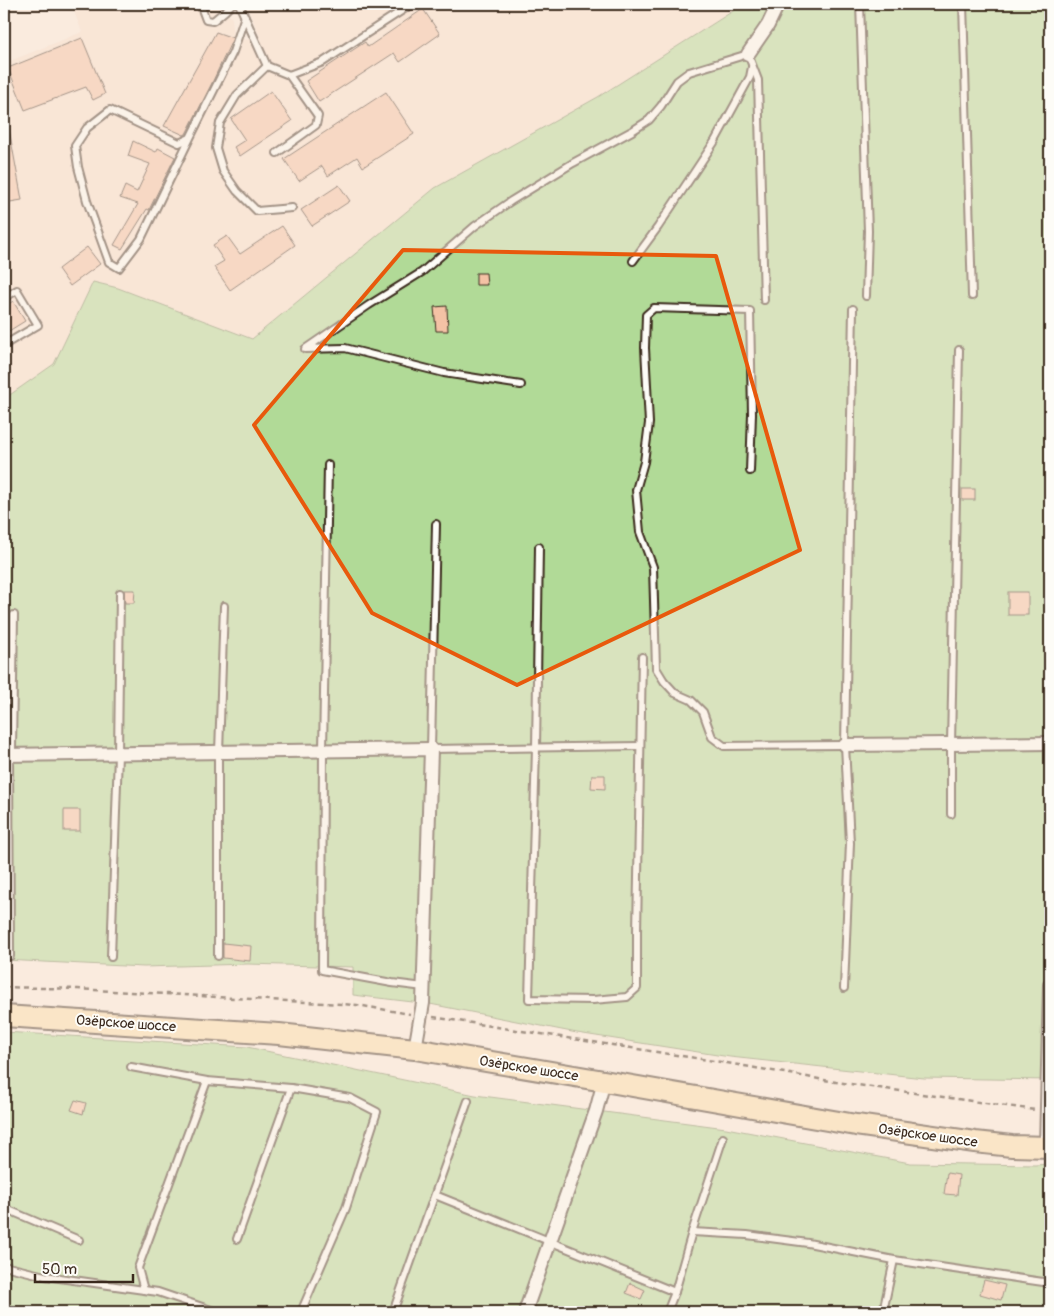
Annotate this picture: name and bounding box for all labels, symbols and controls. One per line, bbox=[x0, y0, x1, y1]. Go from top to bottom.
street label: Озёрское шоссе bbox=[75, 1012, 177, 1035]
street label: Озёрское шоссе bbox=[478, 1052, 580, 1085]
street label: Озёрское шоссе bbox=[877, 1120, 979, 1151]
scale bar bbox=[35, 1251, 132, 1283]
text: 50 m bbox=[42, 1260, 77, 1279]

